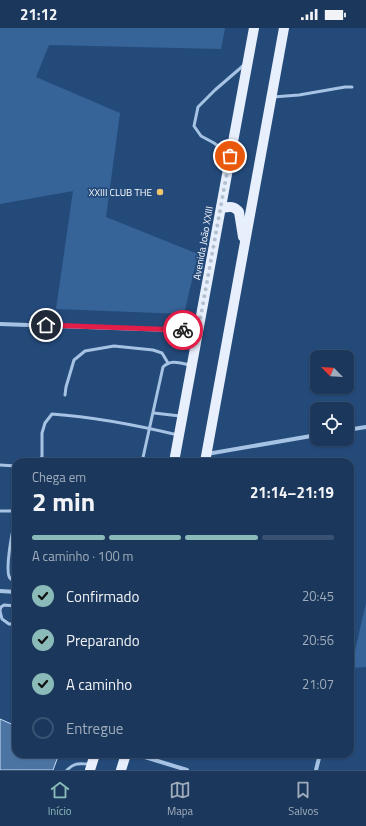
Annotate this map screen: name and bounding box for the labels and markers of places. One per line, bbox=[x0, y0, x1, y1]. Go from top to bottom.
pin bbox=[213, 139, 247, 173]
place label: XXIII CLUB THE bbox=[89, 185, 152, 200]
marker: XXIII CLUB THE bbox=[155, 187, 165, 197]
pin bbox=[29, 308, 63, 342]

